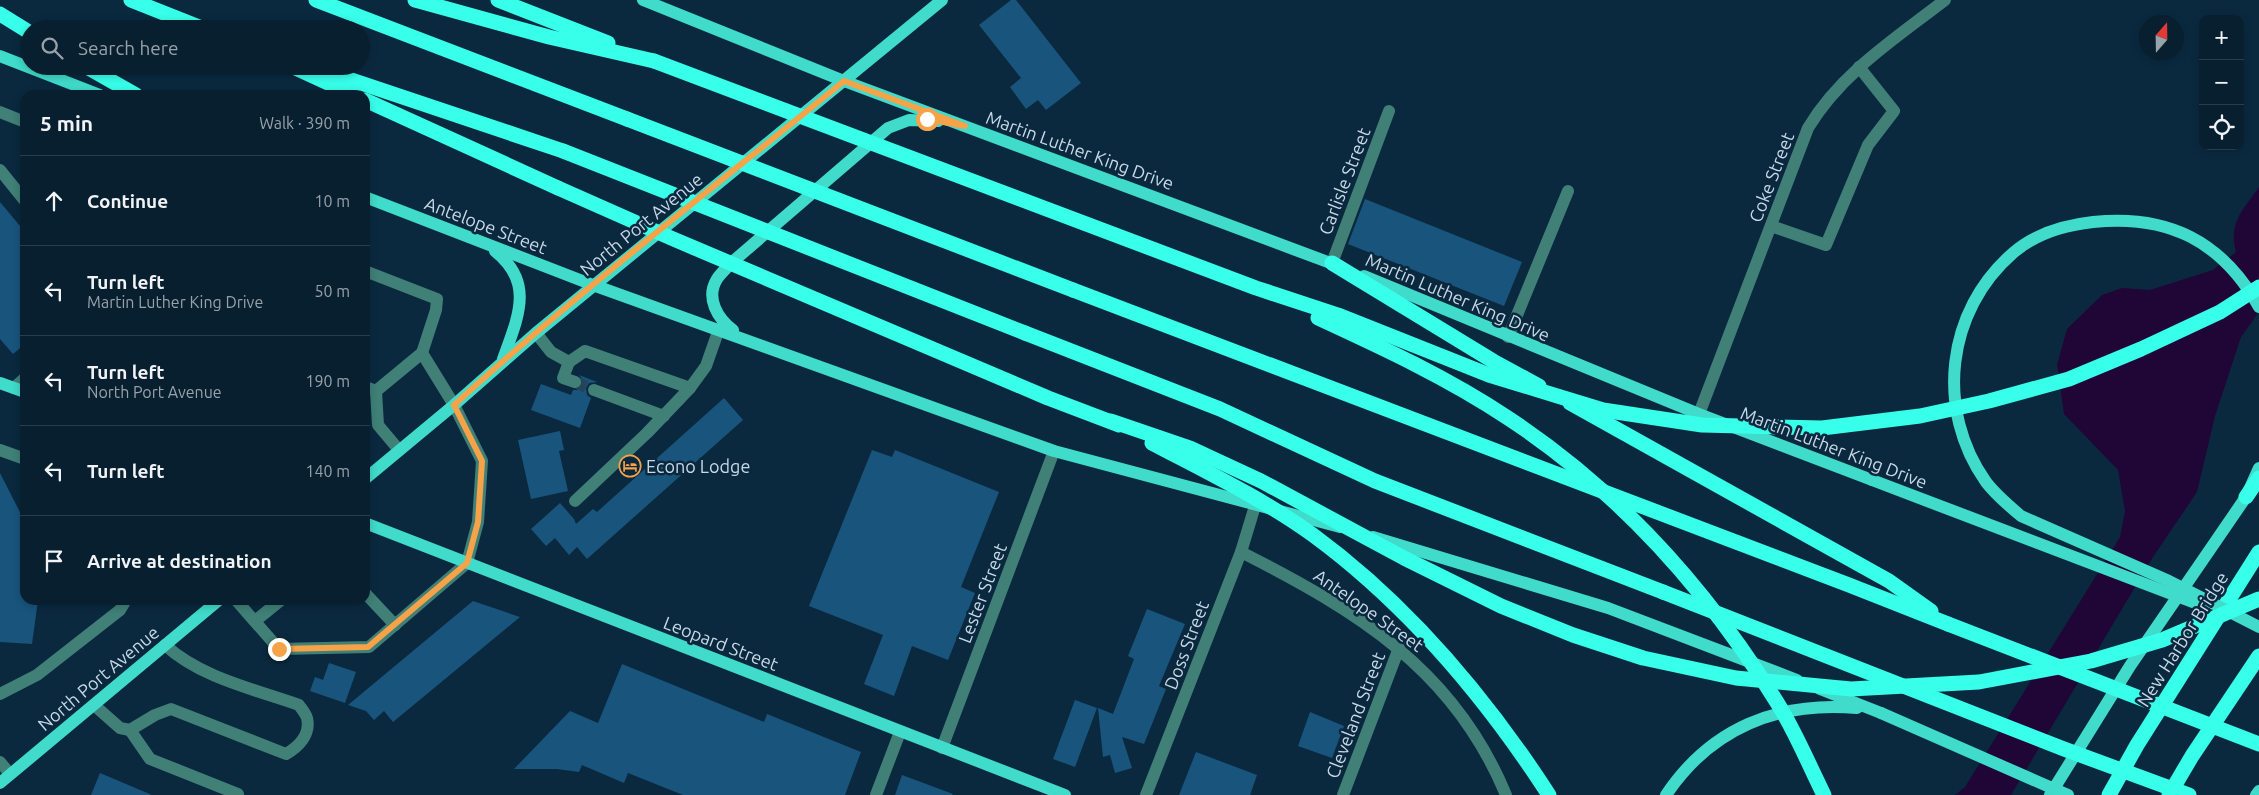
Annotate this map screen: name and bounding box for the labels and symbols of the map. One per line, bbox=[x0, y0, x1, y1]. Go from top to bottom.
north arrow bbox=[2139, 15, 2184, 60]
street label: Martin Luther King Drive bbox=[983, 107, 1177, 193]
route start bbox=[916, 108, 939, 131]
street label: Carlisle Street bbox=[1314, 125, 1374, 237]
street label: Coke Street bbox=[1745, 129, 1797, 225]
street label: North Port Avenue bbox=[576, 169, 706, 279]
street label: Antelope Street bbox=[422, 193, 550, 257]
street label: Martin Luther King Drive bbox=[1363, 249, 1553, 345]
street label: Martin Luther King Drive bbox=[1738, 402, 1930, 492]
hotel icon: Econo Lodge bbox=[618, 454, 642, 478]
place label: Econo Lodge bbox=[646, 456, 750, 476]
street label: Lester Street bbox=[954, 540, 1010, 646]
street label: Antelope Street bbox=[1310, 565, 1428, 655]
street label: New Harbor Bridge bbox=[2132, 568, 2232, 710]
street label: Doss Street bbox=[1160, 598, 1212, 692]
street label: Leopard Street bbox=[661, 612, 781, 674]
street label: North Port Avenue bbox=[34, 622, 162, 734]
route end bbox=[268, 638, 291, 661]
street label: Cleveland Street bbox=[1322, 649, 1388, 781]

